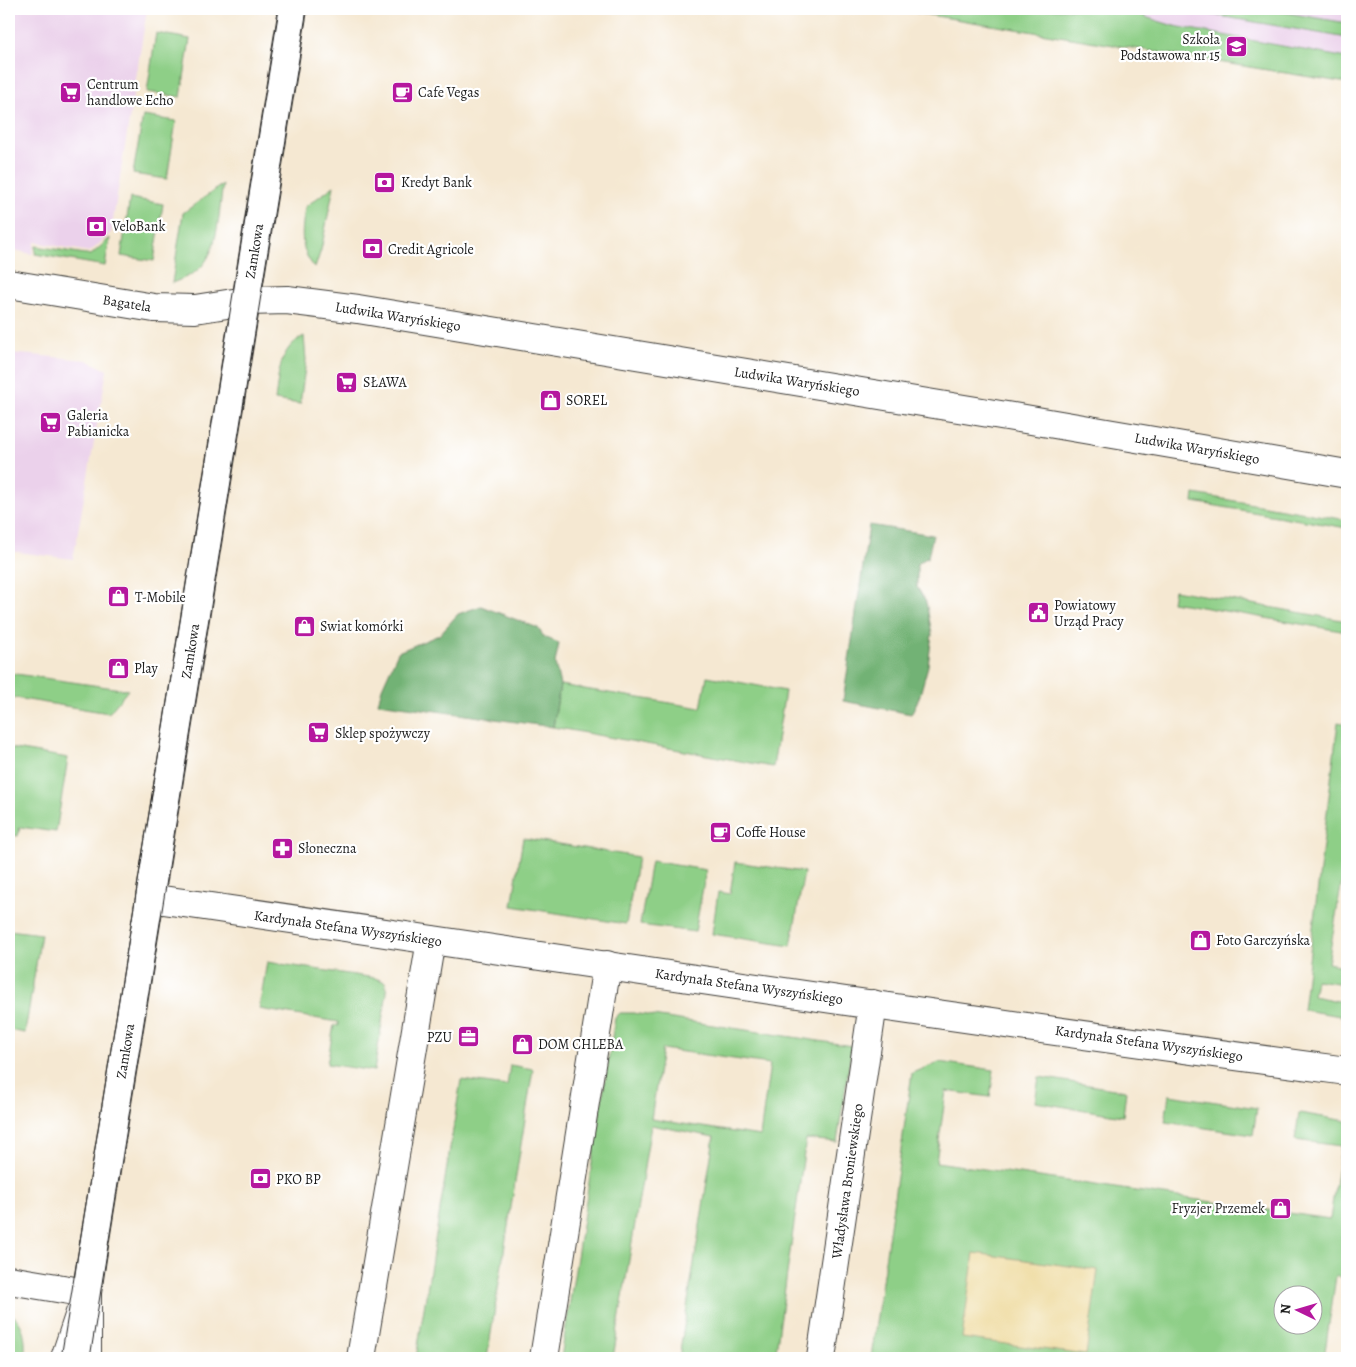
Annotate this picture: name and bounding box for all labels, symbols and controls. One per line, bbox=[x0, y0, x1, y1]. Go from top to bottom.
place label: Szkoła Podstawowa nr 15 bbox=[1120, 30, 1220, 65]
school or university icon: Szkoła Podstawowa nr 15 bbox=[1224, 35, 1248, 59]
place label: Centrum handlowe Echo bbox=[87, 75, 173, 110]
supermarket icon: Centrum handlowe Echo bbox=[59, 80, 83, 104]
cafe icon: Cafe Vegas bbox=[390, 80, 414, 104]
place label: Cafe Vegas bbox=[418, 83, 479, 102]
bank icon: Kredyt Bank bbox=[373, 170, 397, 194]
place label: Kredyt Bank bbox=[401, 173, 472, 192]
bank icon: VeloBank bbox=[84, 214, 108, 238]
place label: VeloBank bbox=[111, 217, 165, 236]
street label: Zamkowa bbox=[241, 222, 268, 280]
bank icon: Credit Agricole bbox=[360, 237, 384, 261]
place label: Credit Agricole bbox=[388, 240, 474, 259]
street label: Bagatela bbox=[101, 290, 153, 317]
street label: Ludwika Waryńskiego bbox=[334, 297, 462, 336]
street label: Ludwika Waryńskiego bbox=[733, 362, 861, 401]
supermarket icon: SŁAWA bbox=[335, 370, 359, 394]
place label: SŁAWA bbox=[363, 373, 408, 392]
shop icon: SOREL bbox=[538, 388, 562, 412]
place label: SOREL bbox=[566, 391, 608, 410]
place label: Galeria Pabianicka bbox=[67, 406, 130, 441]
supermarket icon: Galeria Pabianicka bbox=[39, 411, 63, 435]
street label: Ludwika Waryńskiego bbox=[1133, 428, 1261, 469]
shop icon: T-Mobile bbox=[107, 585, 131, 609]
place label: T-Mobile bbox=[135, 588, 186, 607]
place label: Powiatowy Urząd Pracy bbox=[1054, 596, 1124, 631]
public building icon: Powiatowy Urząd Pracy bbox=[1026, 601, 1050, 625]
shop icon: Swiat komórki bbox=[292, 614, 316, 638]
place label: Swiat komórki bbox=[320, 617, 403, 636]
street label: Zamkowa bbox=[177, 622, 204, 680]
shop icon: Play bbox=[106, 656, 130, 680]
place label: Play bbox=[134, 659, 158, 678]
supermarket icon: Sklep spożywczy bbox=[307, 721, 331, 745]
place label: Sklep spożywczy bbox=[335, 724, 431, 743]
cafe icon: Coffe House bbox=[708, 820, 732, 844]
place label: Coffe House bbox=[736, 823, 806, 842]
pharmacy icon: Słoneczna bbox=[270, 836, 294, 860]
place label: Słoneczna bbox=[298, 839, 357, 858]
street label: Kardynała Stefana Wyszyńskiego bbox=[253, 906, 443, 951]
shop icon: Foto Garczyńska bbox=[1188, 928, 1212, 952]
place label: Foto Garczyńska bbox=[1216, 931, 1311, 950]
street label: Kardynała Stefana Wyszyńskiego bbox=[654, 964, 844, 1009]
street label: Kardynała Stefana Wyszyńskiego bbox=[1054, 1021, 1244, 1066]
street label: Zamkowa bbox=[112, 1022, 139, 1080]
office icon: PZU bbox=[456, 1025, 480, 1049]
place label: PZU bbox=[427, 1028, 452, 1047]
shop icon: DOM CHLEBA bbox=[510, 1032, 534, 1056]
place label: DOM CHLEBA bbox=[538, 1035, 624, 1054]
street label: Władysława Broniewskiego bbox=[827, 1102, 868, 1261]
bank icon: PKO BP bbox=[248, 1167, 272, 1191]
place label: PKO BP bbox=[276, 1170, 321, 1189]
shop icon: Fryzjer Przemek bbox=[1269, 1196, 1293, 1220]
place label: Fryzjer Przemek bbox=[1171, 1199, 1265, 1218]
north arrow bbox=[1274, 1284, 1324, 1334]
text: N bbox=[1276, 1303, 1295, 1315]

